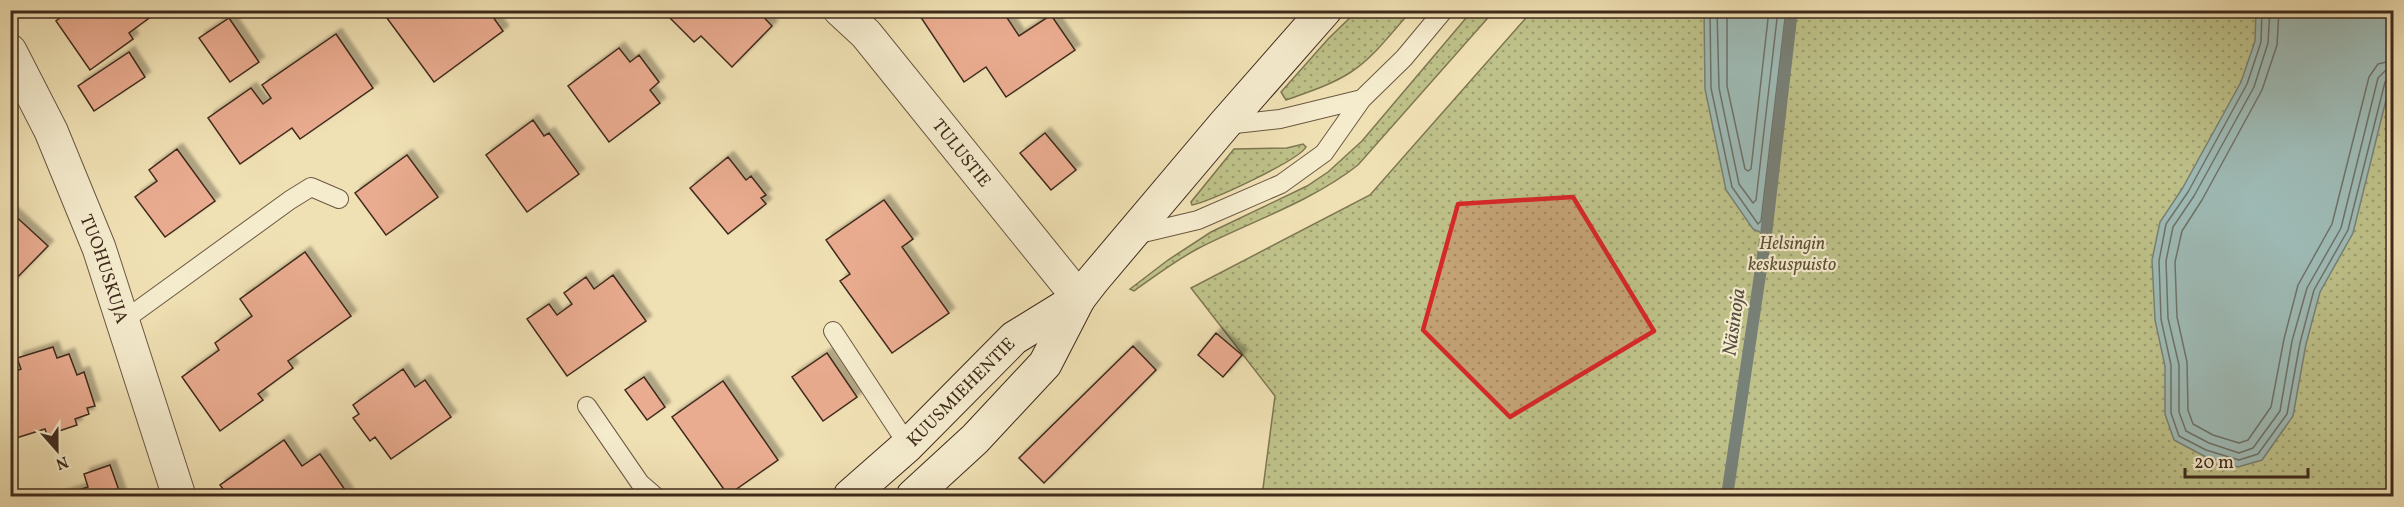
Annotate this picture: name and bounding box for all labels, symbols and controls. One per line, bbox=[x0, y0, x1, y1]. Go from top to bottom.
street label: TULUSTIE bbox=[925, 114, 996, 193]
street label: TUOHUSKUJA bbox=[73, 211, 134, 327]
park label: Helsingin keskuspuisto bbox=[1748, 232, 1836, 278]
water label: Näsinoja bbox=[1716, 287, 1754, 358]
street label: KUUSMIEHENTIE bbox=[902, 333, 1022, 453]
north arrow bbox=[27, 420, 87, 480]
scale bar bbox=[2185, 441, 2308, 479]
text: N bbox=[52, 450, 71, 475]
text: 20 m bbox=[2194, 451, 2234, 476]

